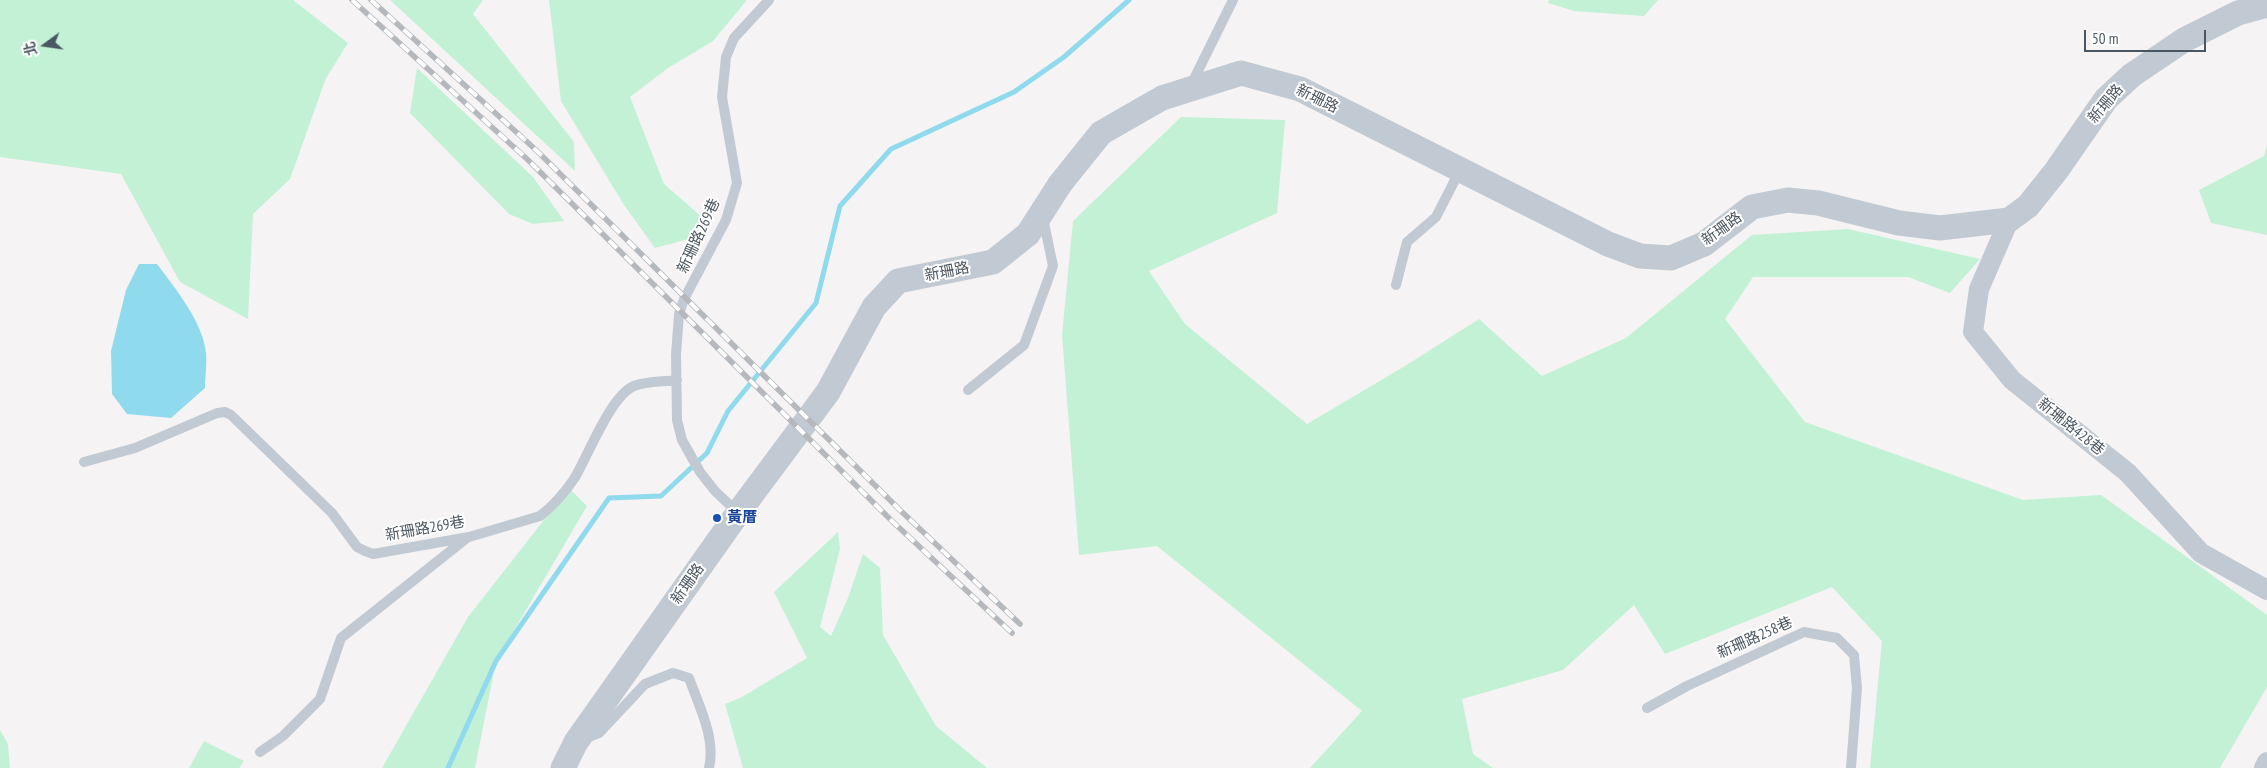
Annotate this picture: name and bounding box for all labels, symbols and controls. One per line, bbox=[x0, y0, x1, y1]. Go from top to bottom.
north arrow bbox=[20, 20, 70, 70]
scale bar bbox=[2087, 20, 2210, 52]
text: 50 m bbox=[2092, 29, 2118, 48]
text: 北 bbox=[20, 40, 41, 58]
street label: 新珊路 bbox=[1293, 81, 1341, 117]
street label: 新珊路 bbox=[2085, 81, 2127, 127]
street label: 新珊路269巷 bbox=[674, 196, 724, 276]
street label: 新珊路 bbox=[1699, 208, 1745, 250]
street label: 新珊路 bbox=[923, 259, 971, 285]
street label: 新珊路428巷 bbox=[2034, 395, 2108, 459]
place label: 黃厝 bbox=[727, 509, 757, 527]
marker: 黃厝 bbox=[711, 512, 723, 524]
street label: 新珊路269巷 bbox=[384, 513, 466, 545]
street label: 新珊路 bbox=[668, 560, 708, 608]
street label: 新珊路258巷 bbox=[1715, 613, 1795, 663]

